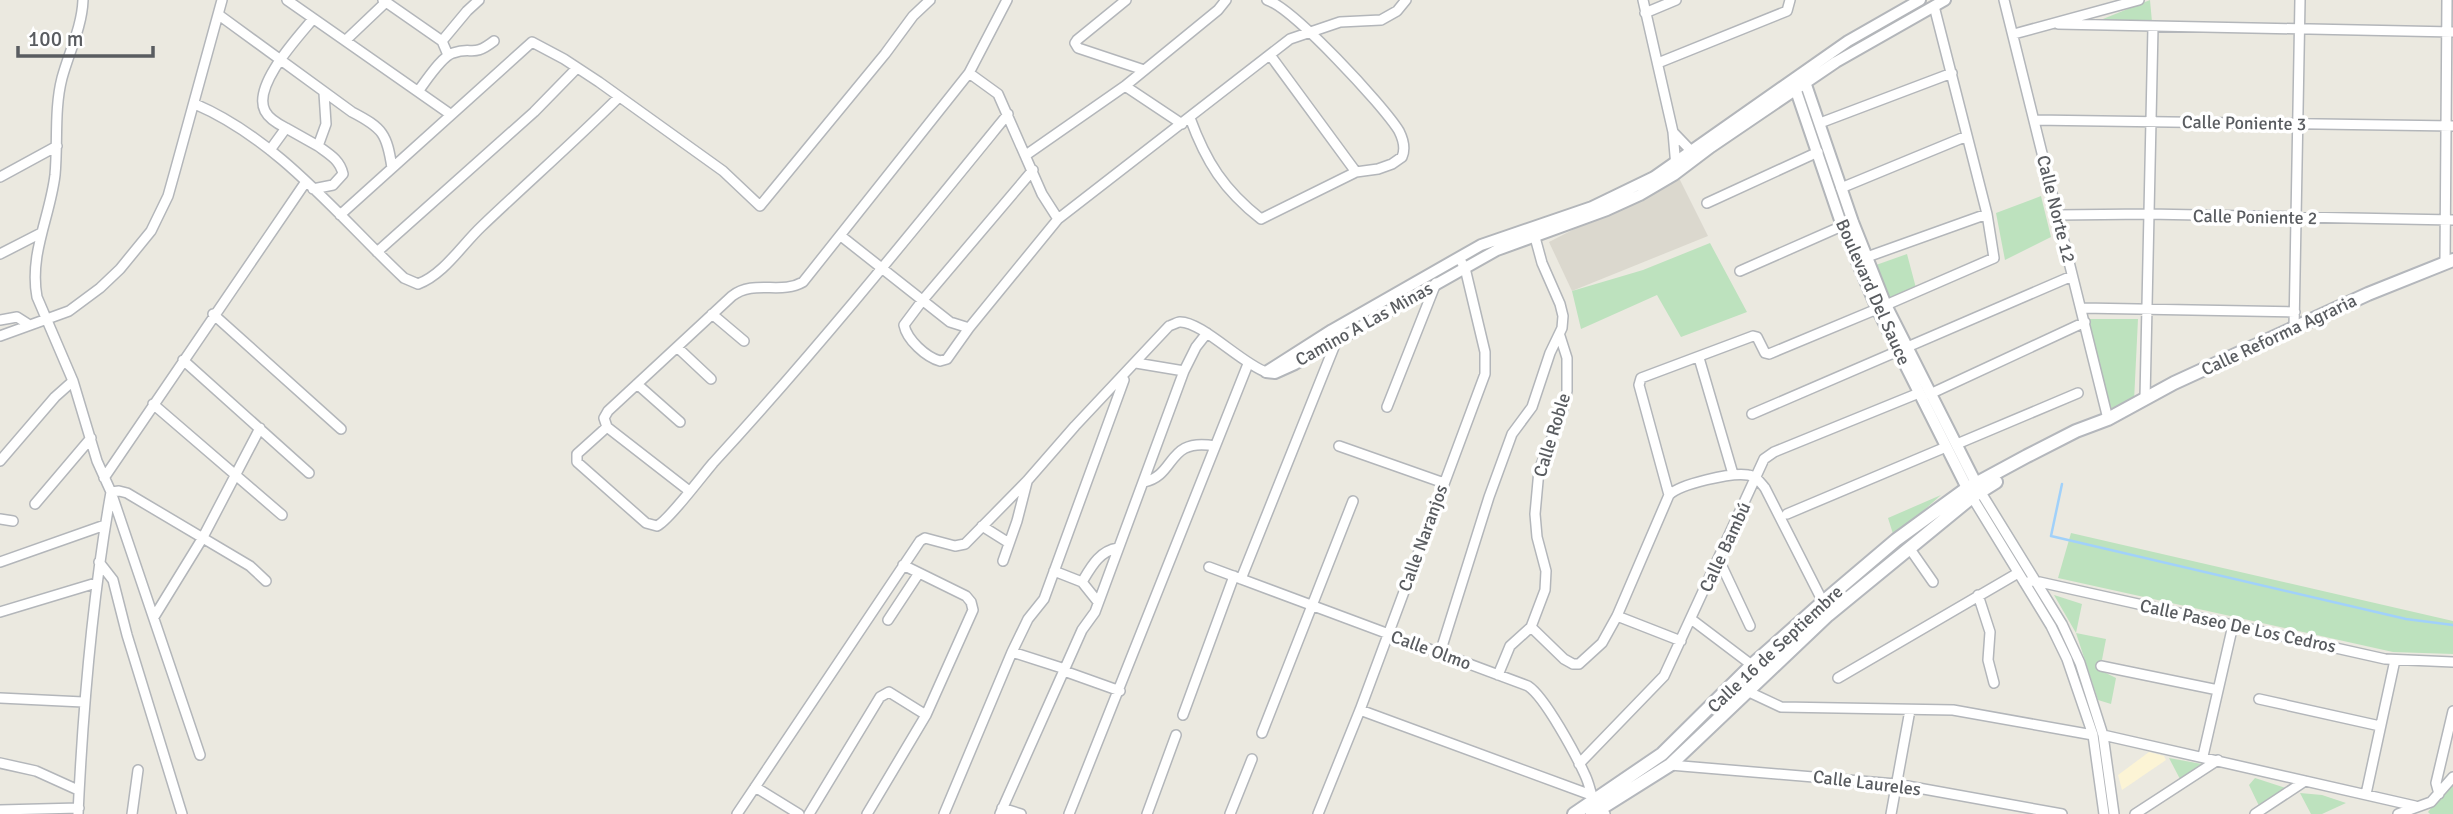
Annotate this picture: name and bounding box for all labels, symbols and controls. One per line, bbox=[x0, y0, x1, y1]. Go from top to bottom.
scale bar bbox=[18, 14, 152, 58]
text: 100 m bbox=[28, 26, 83, 52]
street label: Calle Poniente 3 bbox=[2182, 111, 2306, 135]
street label: Calle Norte 12 bbox=[2032, 153, 2080, 265]
street label: Calle Poniente 2 bbox=[2193, 205, 2317, 229]
street label: Boulevard Del Sauce bbox=[1831, 216, 1915, 368]
street label: Camino A Las Minas bbox=[1291, 277, 1437, 371]
street label: Calle Reforma Agraria bbox=[2198, 289, 2360, 381]
street label: Calle Roble bbox=[1529, 390, 1575, 480]
street label: Calle Naranjos bbox=[1393, 481, 1453, 594]
street label: Calle Bambú bbox=[1695, 499, 1755, 595]
street label: Calle 16 de Septiembre bbox=[1703, 581, 1847, 717]
street label: Calle Paseo De Los Cedros bbox=[2138, 594, 2338, 658]
street label: Calle Olmo bbox=[1388, 625, 1474, 675]
street label: Calle Laureles bbox=[1812, 765, 1922, 801]

